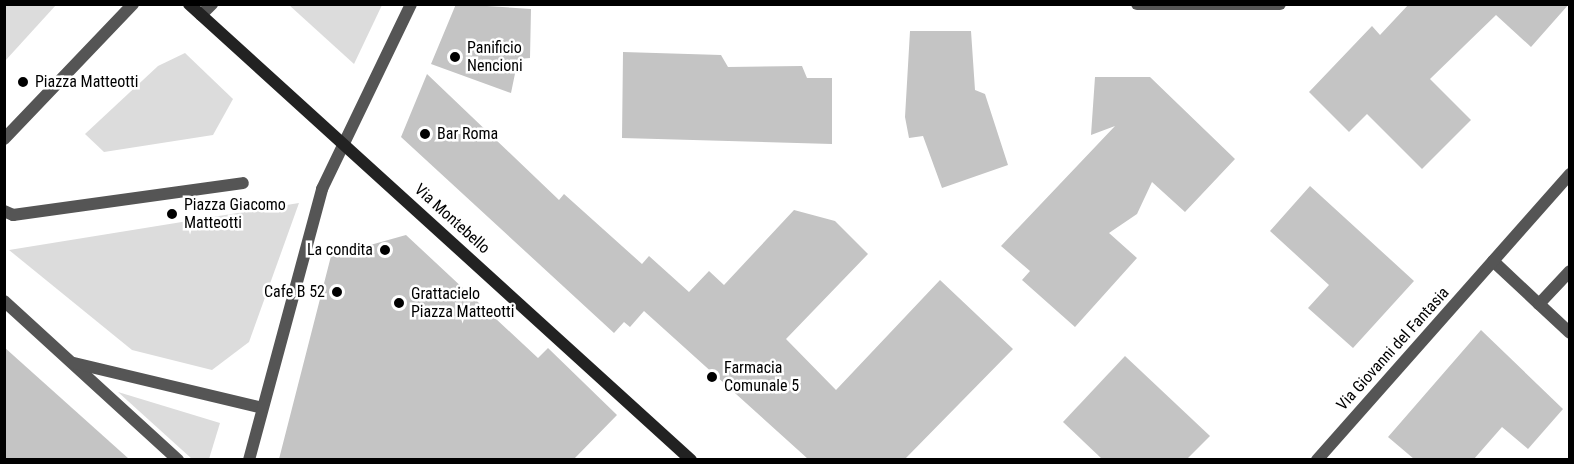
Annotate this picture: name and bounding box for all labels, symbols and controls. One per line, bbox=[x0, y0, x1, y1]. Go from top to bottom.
place label: Panificio Nencioni bbox=[467, 38, 523, 76]
marker: Panificio Nencioni bbox=[448, 50, 462, 64]
place label: Piazza Matteotti bbox=[35, 72, 138, 92]
marker: Piazza Matteotti bbox=[16, 75, 30, 89]
place label: Bar Roma bbox=[437, 124, 498, 144]
marker: Bar Roma bbox=[418, 127, 432, 141]
street label: Via Montebello bbox=[410, 180, 494, 258]
place label: Piazza Giacomo Matteotti bbox=[184, 195, 286, 233]
marker: Piazza Giacomo Matteotti bbox=[165, 207, 179, 221]
place label: La condita bbox=[307, 240, 373, 260]
marker: La condita bbox=[378, 243, 392, 257]
place label: Cafe B 52 bbox=[264, 282, 325, 302]
place label: Grattacielo Piazza Matteotti bbox=[411, 284, 514, 322]
street label: Via Giovanni del Fantasia bbox=[1333, 284, 1453, 414]
marker: Cafe B 52 bbox=[330, 285, 344, 299]
marker: Grattacielo Piazza Matteotti bbox=[392, 296, 406, 310]
place label: Farmacia Comunale 5 bbox=[724, 358, 799, 396]
marker: Farmacia Comunale 5 bbox=[705, 370, 719, 384]

